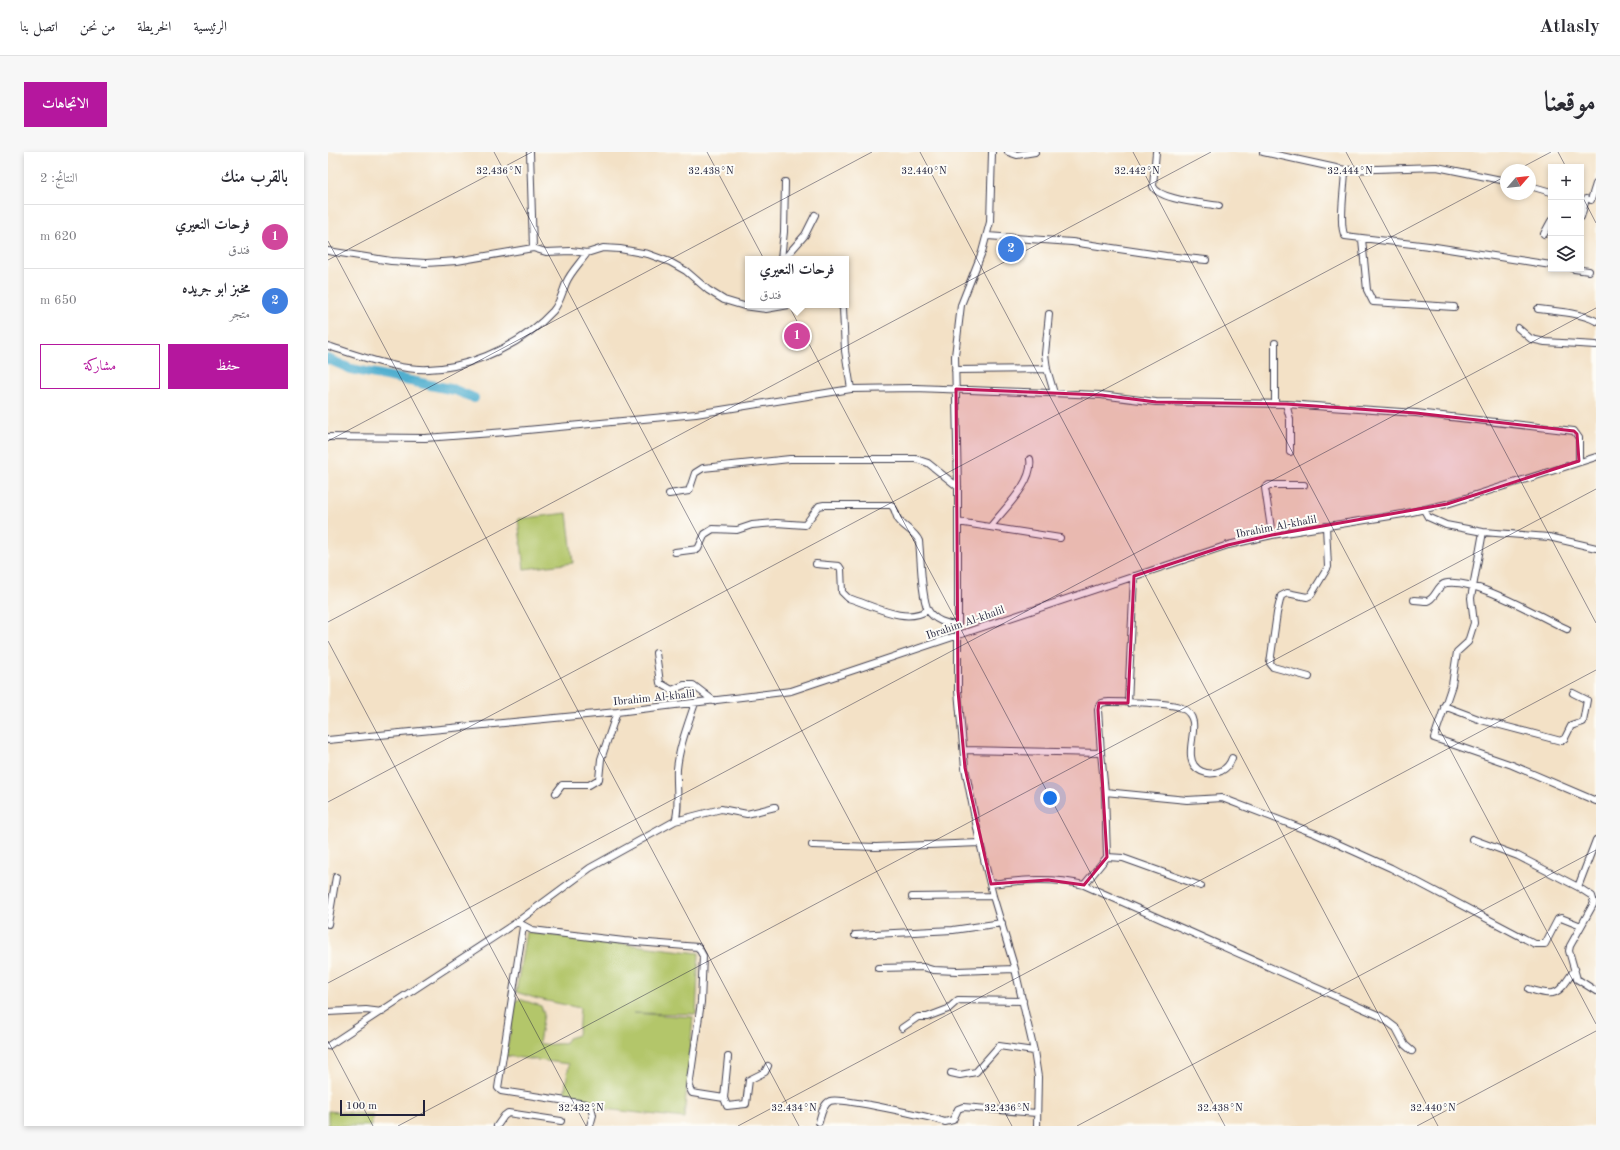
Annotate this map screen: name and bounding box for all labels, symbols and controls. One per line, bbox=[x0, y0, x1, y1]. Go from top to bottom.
text: Atlasly bbox=[1539, 18, 1600, 37]
text: اتصل بنا bbox=[20, 20, 58, 34]
text: من نحن bbox=[80, 20, 115, 34]
text: الخريطة bbox=[137, 20, 171, 34]
text: الرئيسية bbox=[193, 20, 227, 34]
button: الاتجاهات bbox=[24, 82, 107, 127]
text: موقعنا bbox=[1544, 90, 1596, 118]
north arrow bbox=[1500, 164, 1536, 200]
map controls bbox=[1548, 164, 1584, 272]
button: + bbox=[1548, 164, 1584, 200]
text: 32.436°N bbox=[476, 166, 522, 176]
text: 32.438°N bbox=[688, 166, 734, 176]
text: 32.440°N bbox=[901, 166, 947, 176]
text: 32.442°N bbox=[1114, 166, 1160, 176]
text: 32.444°N bbox=[1327, 166, 1373, 176]
text: بالقرب منك bbox=[220, 169, 288, 186]
text: النتائج: 2 bbox=[40, 172, 78, 185]
button: − bbox=[1548, 200, 1584, 236]
text: فرحات النعيري bbox=[175, 218, 250, 233]
text: 620 m bbox=[40, 230, 77, 243]
text: 1 bbox=[271, 230, 279, 243]
pin: 2 bbox=[998, 234, 1024, 264]
button: layers bbox=[1548, 236, 1584, 272]
text: فندق bbox=[228, 244, 250, 257]
popup bbox=[745, 256, 849, 308]
text: فرحات النعيري bbox=[760, 263, 834, 278]
text: مخبز ابو جريده bbox=[182, 282, 250, 297]
text: فندق bbox=[760, 289, 782, 302]
text: 650 m bbox=[40, 294, 77, 307]
text: 2 bbox=[271, 294, 279, 307]
text: متجر bbox=[229, 308, 250, 321]
pin: 1 bbox=[784, 321, 810, 351]
button: مشاركة bbox=[40, 344, 160, 389]
button: حفظ bbox=[168, 344, 288, 389]
street label: Ibrahim Al-khalil bbox=[1235, 514, 1318, 541]
street label: Ibrahim Al-khalil bbox=[925, 605, 1006, 642]
street label: Ibrahim Al-khalil bbox=[613, 689, 696, 708]
your location bbox=[1040, 788, 1060, 808]
scale bar bbox=[340, 1098, 425, 1117]
text: 100 m bbox=[346, 1101, 377, 1112]
text: 32.432°N bbox=[558, 1103, 604, 1113]
text: 32.434°N bbox=[771, 1103, 817, 1113]
text: 32.436°N bbox=[984, 1103, 1030, 1113]
text: 32.438°N bbox=[1197, 1103, 1243, 1113]
text: 32.440°N bbox=[1410, 1103, 1456, 1113]

